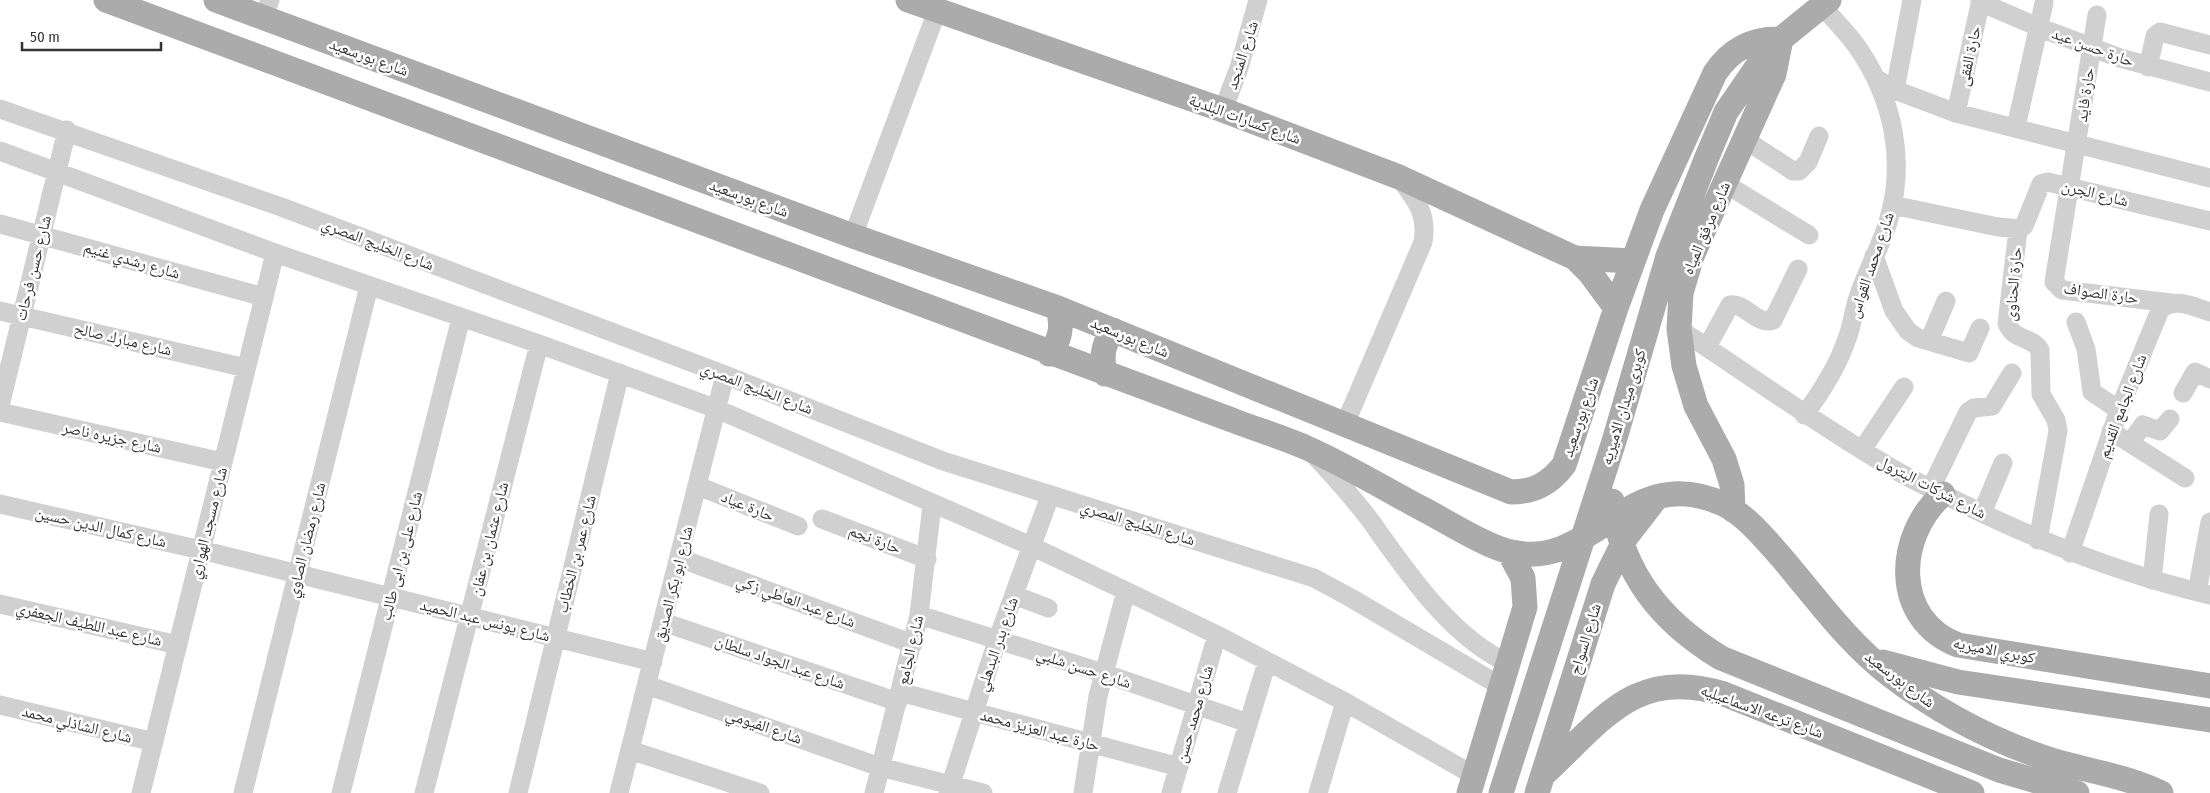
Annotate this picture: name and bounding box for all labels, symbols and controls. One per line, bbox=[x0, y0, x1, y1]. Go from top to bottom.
street label: شارع المنجد bbox=[1222, 18, 1263, 92]
scale bar bbox=[22, 20, 161, 52]
street label: حارة حسن عيد bbox=[2049, 23, 2137, 72]
street label: حارة الفقى bbox=[1953, 24, 1986, 88]
text: 50 m bbox=[30, 28, 60, 46]
street label: شارع بورسعيد bbox=[327, 34, 411, 81]
street label: حارة فايد bbox=[2072, 67, 2098, 123]
street label: شارع كسارات البلدية bbox=[1186, 90, 1304, 149]
street label: شارع بورسعيد bbox=[707, 175, 791, 222]
street label: شارع الجرن bbox=[2060, 176, 2130, 211]
street label: شارع مرفق المياه bbox=[1678, 179, 1735, 278]
street label: شارع محمد القواس bbox=[1844, 209, 1899, 321]
street label: شارع حسن فرحات bbox=[11, 213, 56, 323]
street label: شارع الخليج المصري bbox=[318, 214, 437, 277]
street label: شارع رشدي غنيم bbox=[81, 237, 182, 286]
street label: حارة الحناوى bbox=[2000, 246, 2027, 322]
street label: حارة الصواف bbox=[2062, 278, 2140, 308]
street label: شارع بورسعيد bbox=[1088, 313, 1172, 362]
street label: شارع مبارك صالح bbox=[72, 319, 174, 360]
street label: كوبرى ميدان الاميريه bbox=[1596, 346, 1651, 468]
street label: شارع الجامع القديم bbox=[2093, 351, 2151, 461]
street label: شارع الخليج المصري bbox=[697, 358, 816, 421]
street label: شارع بورسعيد bbox=[1558, 375, 1603, 460]
street label: شارع جزيره ناصر bbox=[60, 417, 163, 458]
street label: شارع شركات البترول bbox=[1874, 452, 1989, 523]
street label: شارع مسجد الهواري bbox=[185, 465, 234, 582]
street label: شارع رمضان الصاوي bbox=[282, 480, 333, 600]
street label: شارع عثمان بن عفان bbox=[466, 480, 513, 598]
street label: حارة عياد bbox=[719, 487, 777, 525]
street label: شارع على بن ابى طالب bbox=[376, 489, 427, 623]
street label: شارع عمر بن الخطاب bbox=[552, 493, 601, 615]
street label: شارع الخليج المصري bbox=[1078, 497, 1198, 552]
street label: شارع كمال الدين حسين bbox=[33, 503, 168, 552]
street label: حارة نجم bbox=[846, 520, 904, 559]
street label: شارع ابو بكر الصديق bbox=[649, 524, 698, 644]
street label: شارع عبد العاطي زكي bbox=[733, 571, 858, 634]
street label: شارع بدر البدهلي bbox=[972, 594, 1025, 695]
street label: شارع يونس عبد الحميد bbox=[418, 595, 552, 646]
street label: شارع عبد اللطيف الجعفري bbox=[14, 598, 164, 653]
street label: شارع السواح bbox=[1565, 601, 1606, 677]
street label: شارع الجامع bbox=[893, 613, 928, 687]
street label: شارع عبد الجواد سلطان bbox=[712, 631, 847, 694]
street label: كوبري الاميريه bbox=[1951, 633, 2037, 670]
street label: شارع حسن شلبي bbox=[1033, 644, 1134, 695]
street label: شارع بورسعيد bbox=[1861, 647, 1939, 712]
street label: شارع محمد حسن bbox=[1171, 663, 1218, 765]
street label: شارع ترعه الاسماعيليه bbox=[1698, 680, 1826, 743]
street label: شارع الشاذلي محمد bbox=[19, 701, 134, 750]
street label: شارع الفيومي bbox=[723, 704, 804, 751]
street label: حارة عبد العزيز محمد bbox=[978, 705, 1102, 755]

